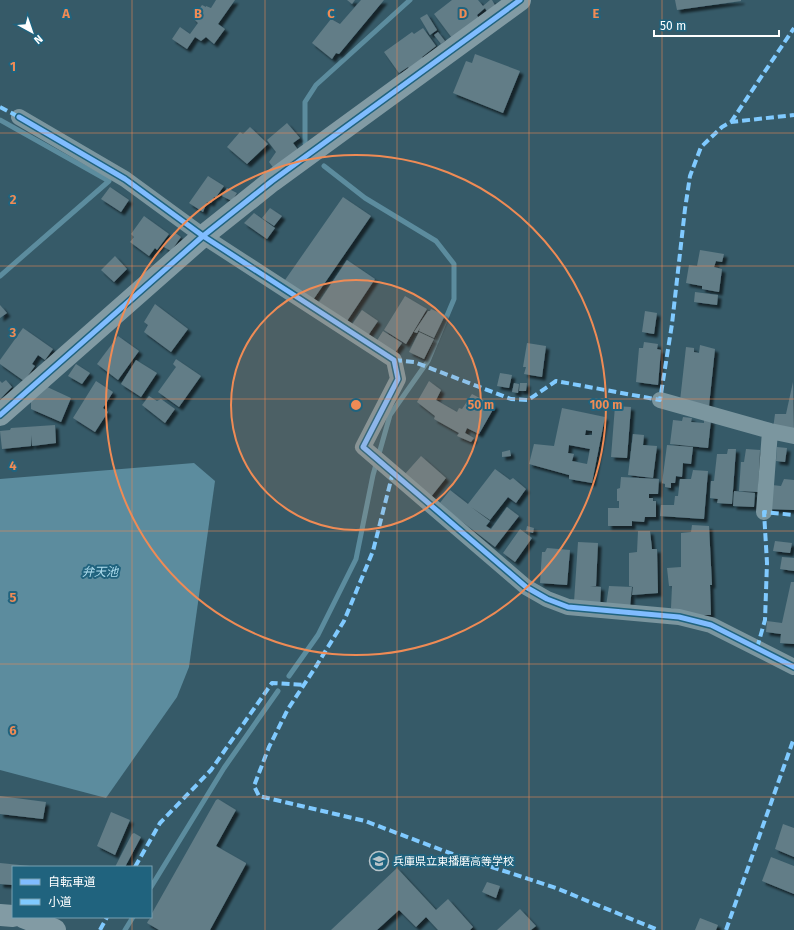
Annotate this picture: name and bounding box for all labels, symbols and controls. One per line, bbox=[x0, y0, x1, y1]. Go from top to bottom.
text: A bbox=[61, 6, 70, 21]
text: B bbox=[194, 6, 202, 21]
text: C bbox=[327, 6, 335, 21]
text: D bbox=[459, 6, 468, 21]
text: E bbox=[593, 6, 600, 21]
north arrow bbox=[12, 12, 52, 52]
scale bar bbox=[654, 12, 779, 38]
text: 50 m bbox=[660, 19, 686, 33]
text: N bbox=[31, 32, 45, 47]
text: 1 bbox=[10, 59, 16, 74]
text: 2 bbox=[10, 192, 17, 207]
text: 3 bbox=[9, 325, 17, 340]
centre of rings bbox=[349, 398, 363, 412]
text: 50 m bbox=[468, 398, 494, 412]
text: 100 m bbox=[590, 398, 622, 412]
text: 4 bbox=[9, 458, 17, 473]
water label: 弁天池 bbox=[82, 565, 119, 579]
text: 5 bbox=[10, 590, 17, 605]
text: 6 bbox=[9, 723, 17, 738]
school or university icon: 兵庫県立東播磨高等学校 bbox=[368, 850, 390, 872]
place label: 兵庫県立東播磨高等学校 bbox=[393, 855, 514, 868]
legend bbox=[12, 866, 152, 918]
text: 自転車道 bbox=[48, 875, 96, 889]
text: 小道 bbox=[48, 895, 72, 909]

